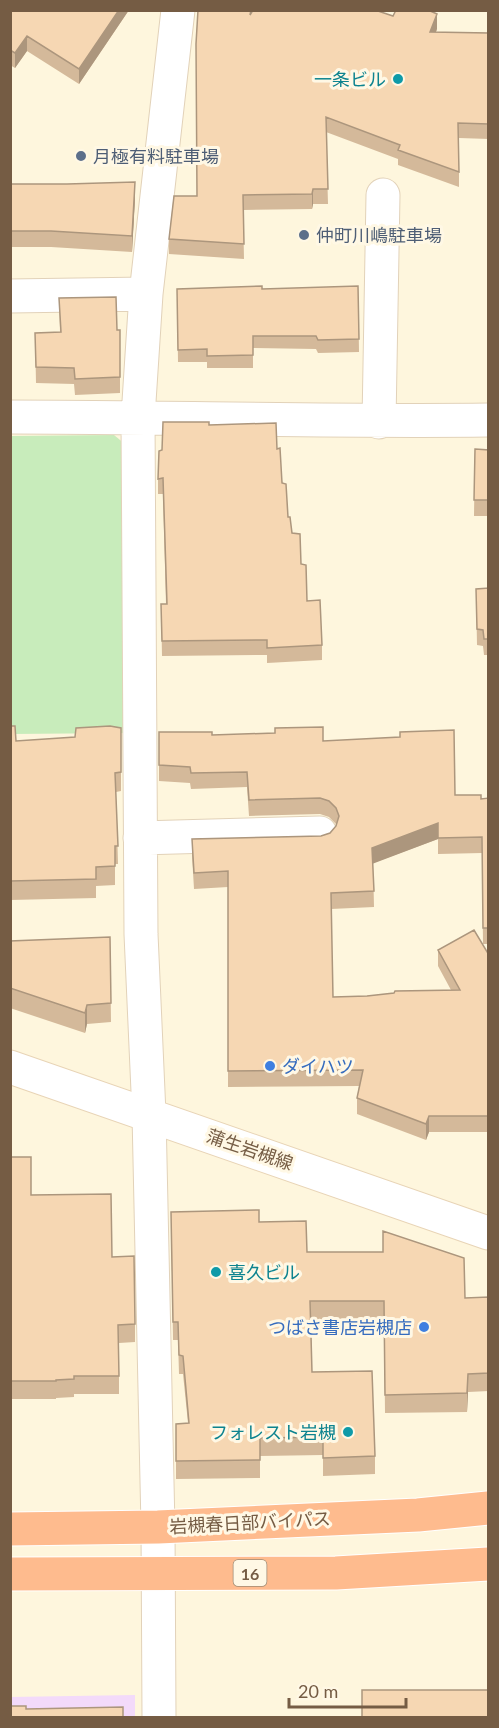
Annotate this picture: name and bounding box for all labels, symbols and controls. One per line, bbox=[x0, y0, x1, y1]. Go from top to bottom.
place label: 一条ビル bbox=[314, 68, 386, 90]
marker: 一条ビル bbox=[391, 72, 405, 86]
place label: 月極有料駐車場 bbox=[93, 145, 219, 167]
marker: 月極有料駐車場 bbox=[74, 149, 88, 163]
place label: 仲町川嶋駐車場 bbox=[316, 224, 442, 246]
marker: 仲町川嶋駐車場 bbox=[297, 228, 311, 242]
place label: ダイハツ bbox=[282, 1055, 354, 1077]
marker: ダイハツ bbox=[263, 1059, 277, 1073]
street label: 蒲生岩槻線 bbox=[204, 1124, 296, 1174]
place label: 喜久ビル bbox=[228, 1261, 300, 1283]
marker: 喜久ビル bbox=[209, 1265, 223, 1279]
place label: つばさ書店岩槻店 bbox=[268, 1316, 412, 1338]
marker: つばさ書店岩槻店 bbox=[417, 1320, 431, 1334]
place label: フォレスト岩槻 bbox=[210, 1421, 336, 1443]
marker: フォレスト岩槻 bbox=[341, 1425, 355, 1439]
street label: 岩槻春日部バイパス bbox=[169, 1507, 331, 1537]
road number: 16 bbox=[234, 1560, 266, 1586]
scale bar bbox=[289, 1671, 406, 1709]
text: 20 m bbox=[298, 1680, 338, 1702]

